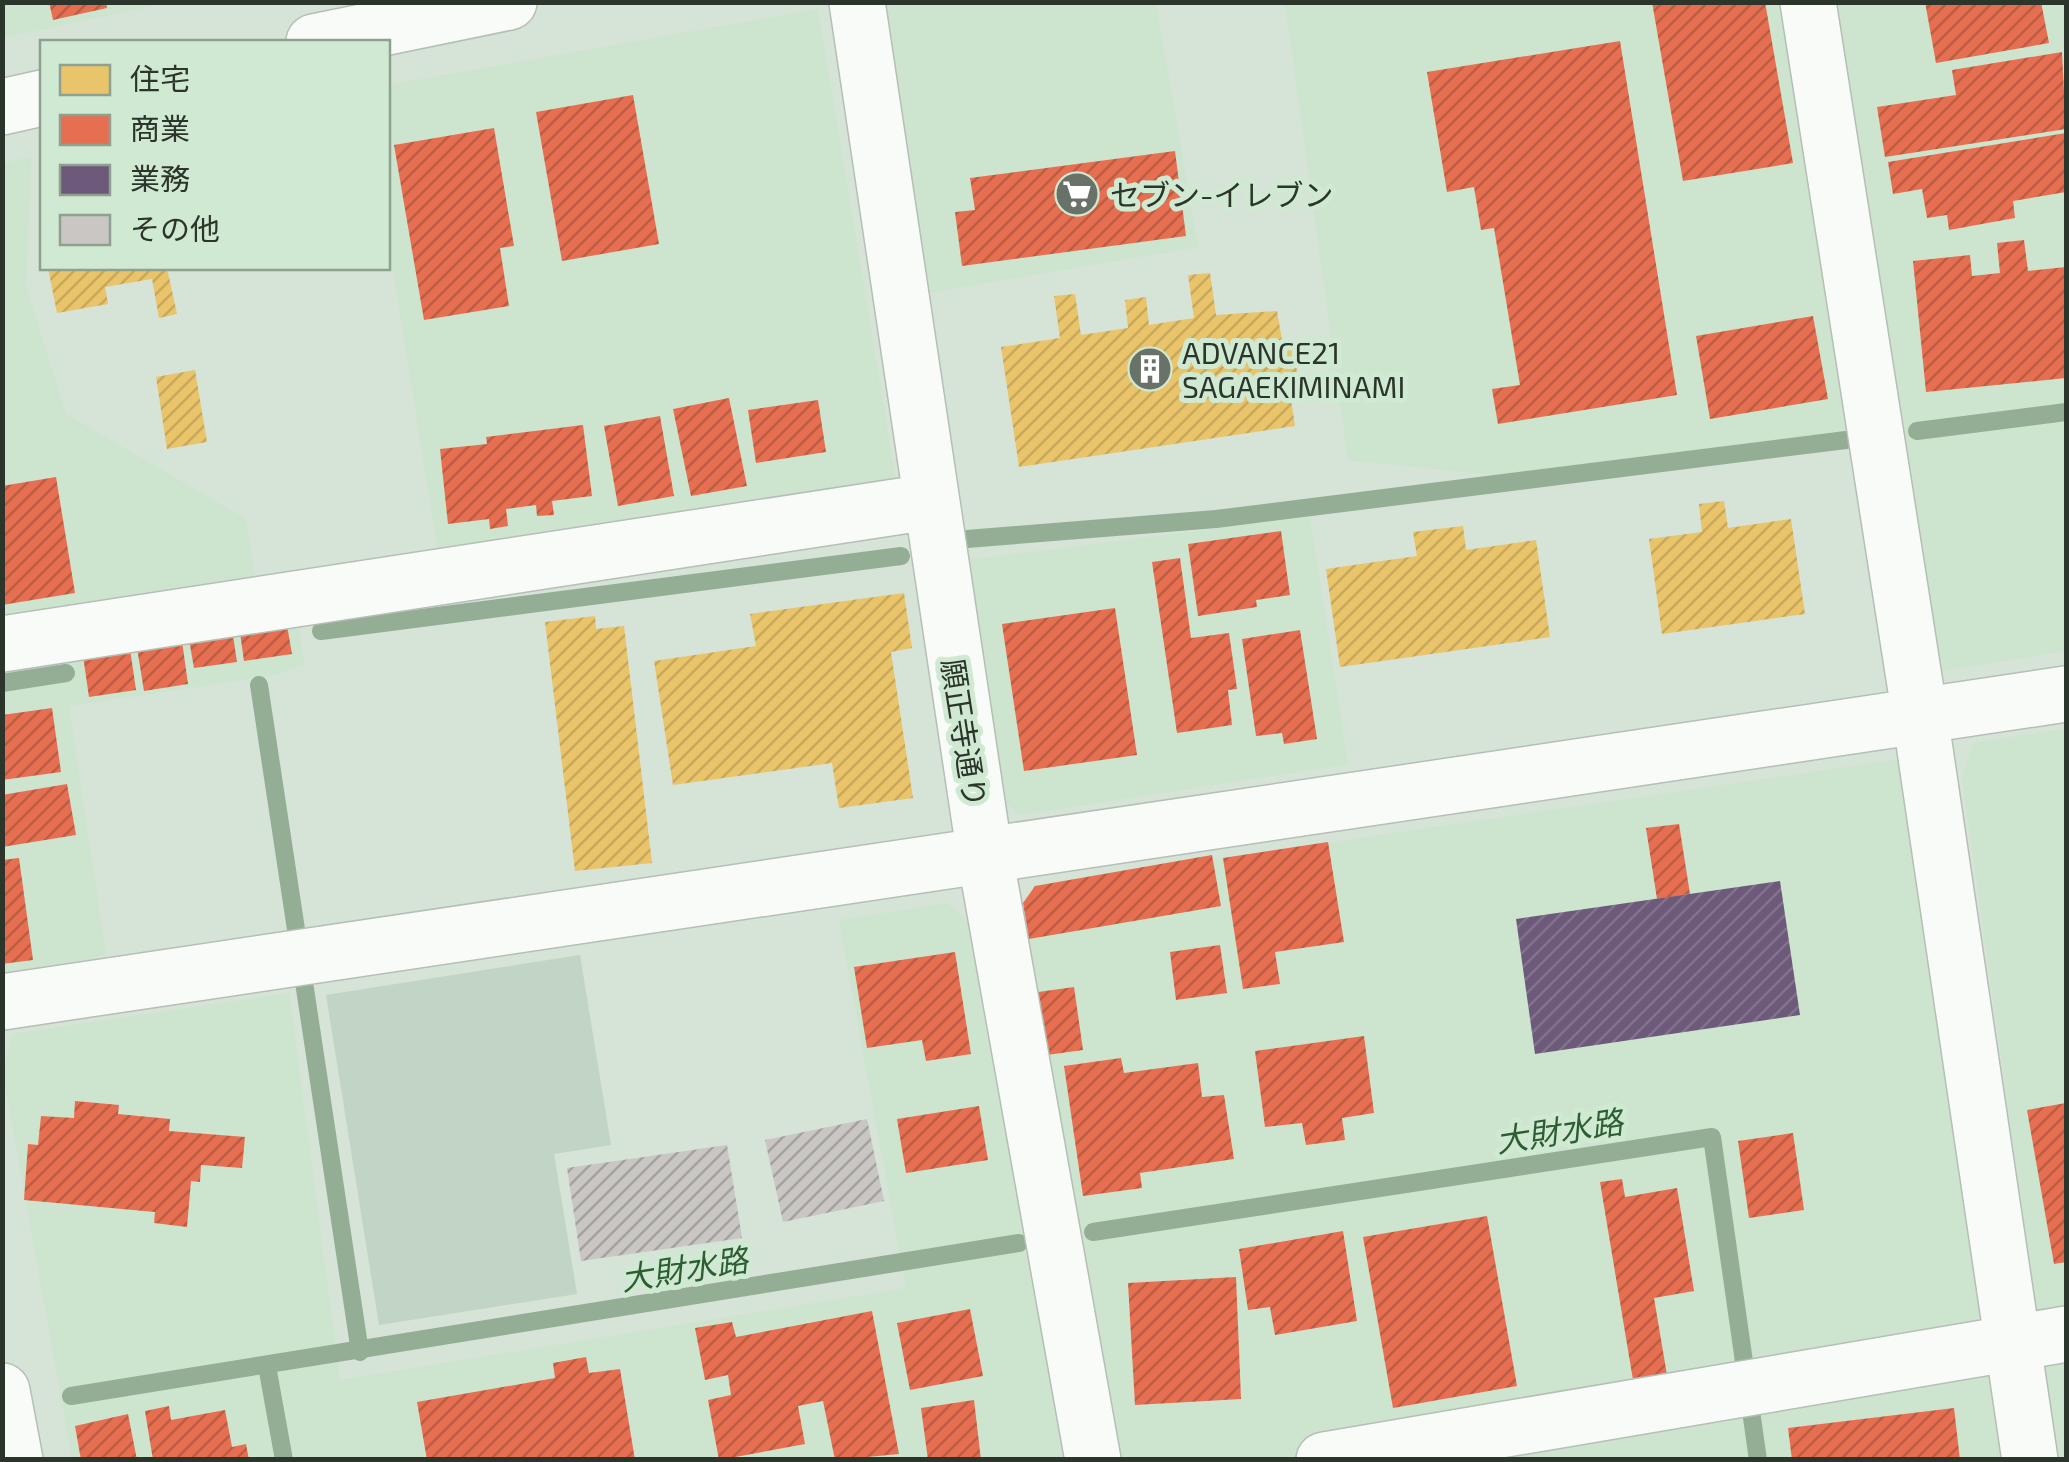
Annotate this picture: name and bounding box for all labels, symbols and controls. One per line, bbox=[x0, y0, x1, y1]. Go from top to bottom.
legend bbox=[40, 40, 390, 270]
text: 住宅 bbox=[130, 60, 190, 96]
text: 商業 bbox=[130, 110, 190, 146]
text: 業務 bbox=[130, 160, 190, 196]
supermarket icon: セブン-イレブン bbox=[1054, 171, 1100, 217]
place label: セブン-イレブン bbox=[1110, 176, 1333, 212]
text: その他 bbox=[130, 210, 220, 246]
place label: ADVANCE21 SAGAEKIMINAMI bbox=[1182, 334, 1405, 404]
building icon: ADVANCE21 SAGAEKIMINAMI bbox=[1127, 346, 1173, 392]
street label: 願正寺通り bbox=[935, 656, 995, 810]
water label: 大財水路 bbox=[1493, 1101, 1628, 1159]
water label: 大財水路 bbox=[618, 1239, 753, 1297]

